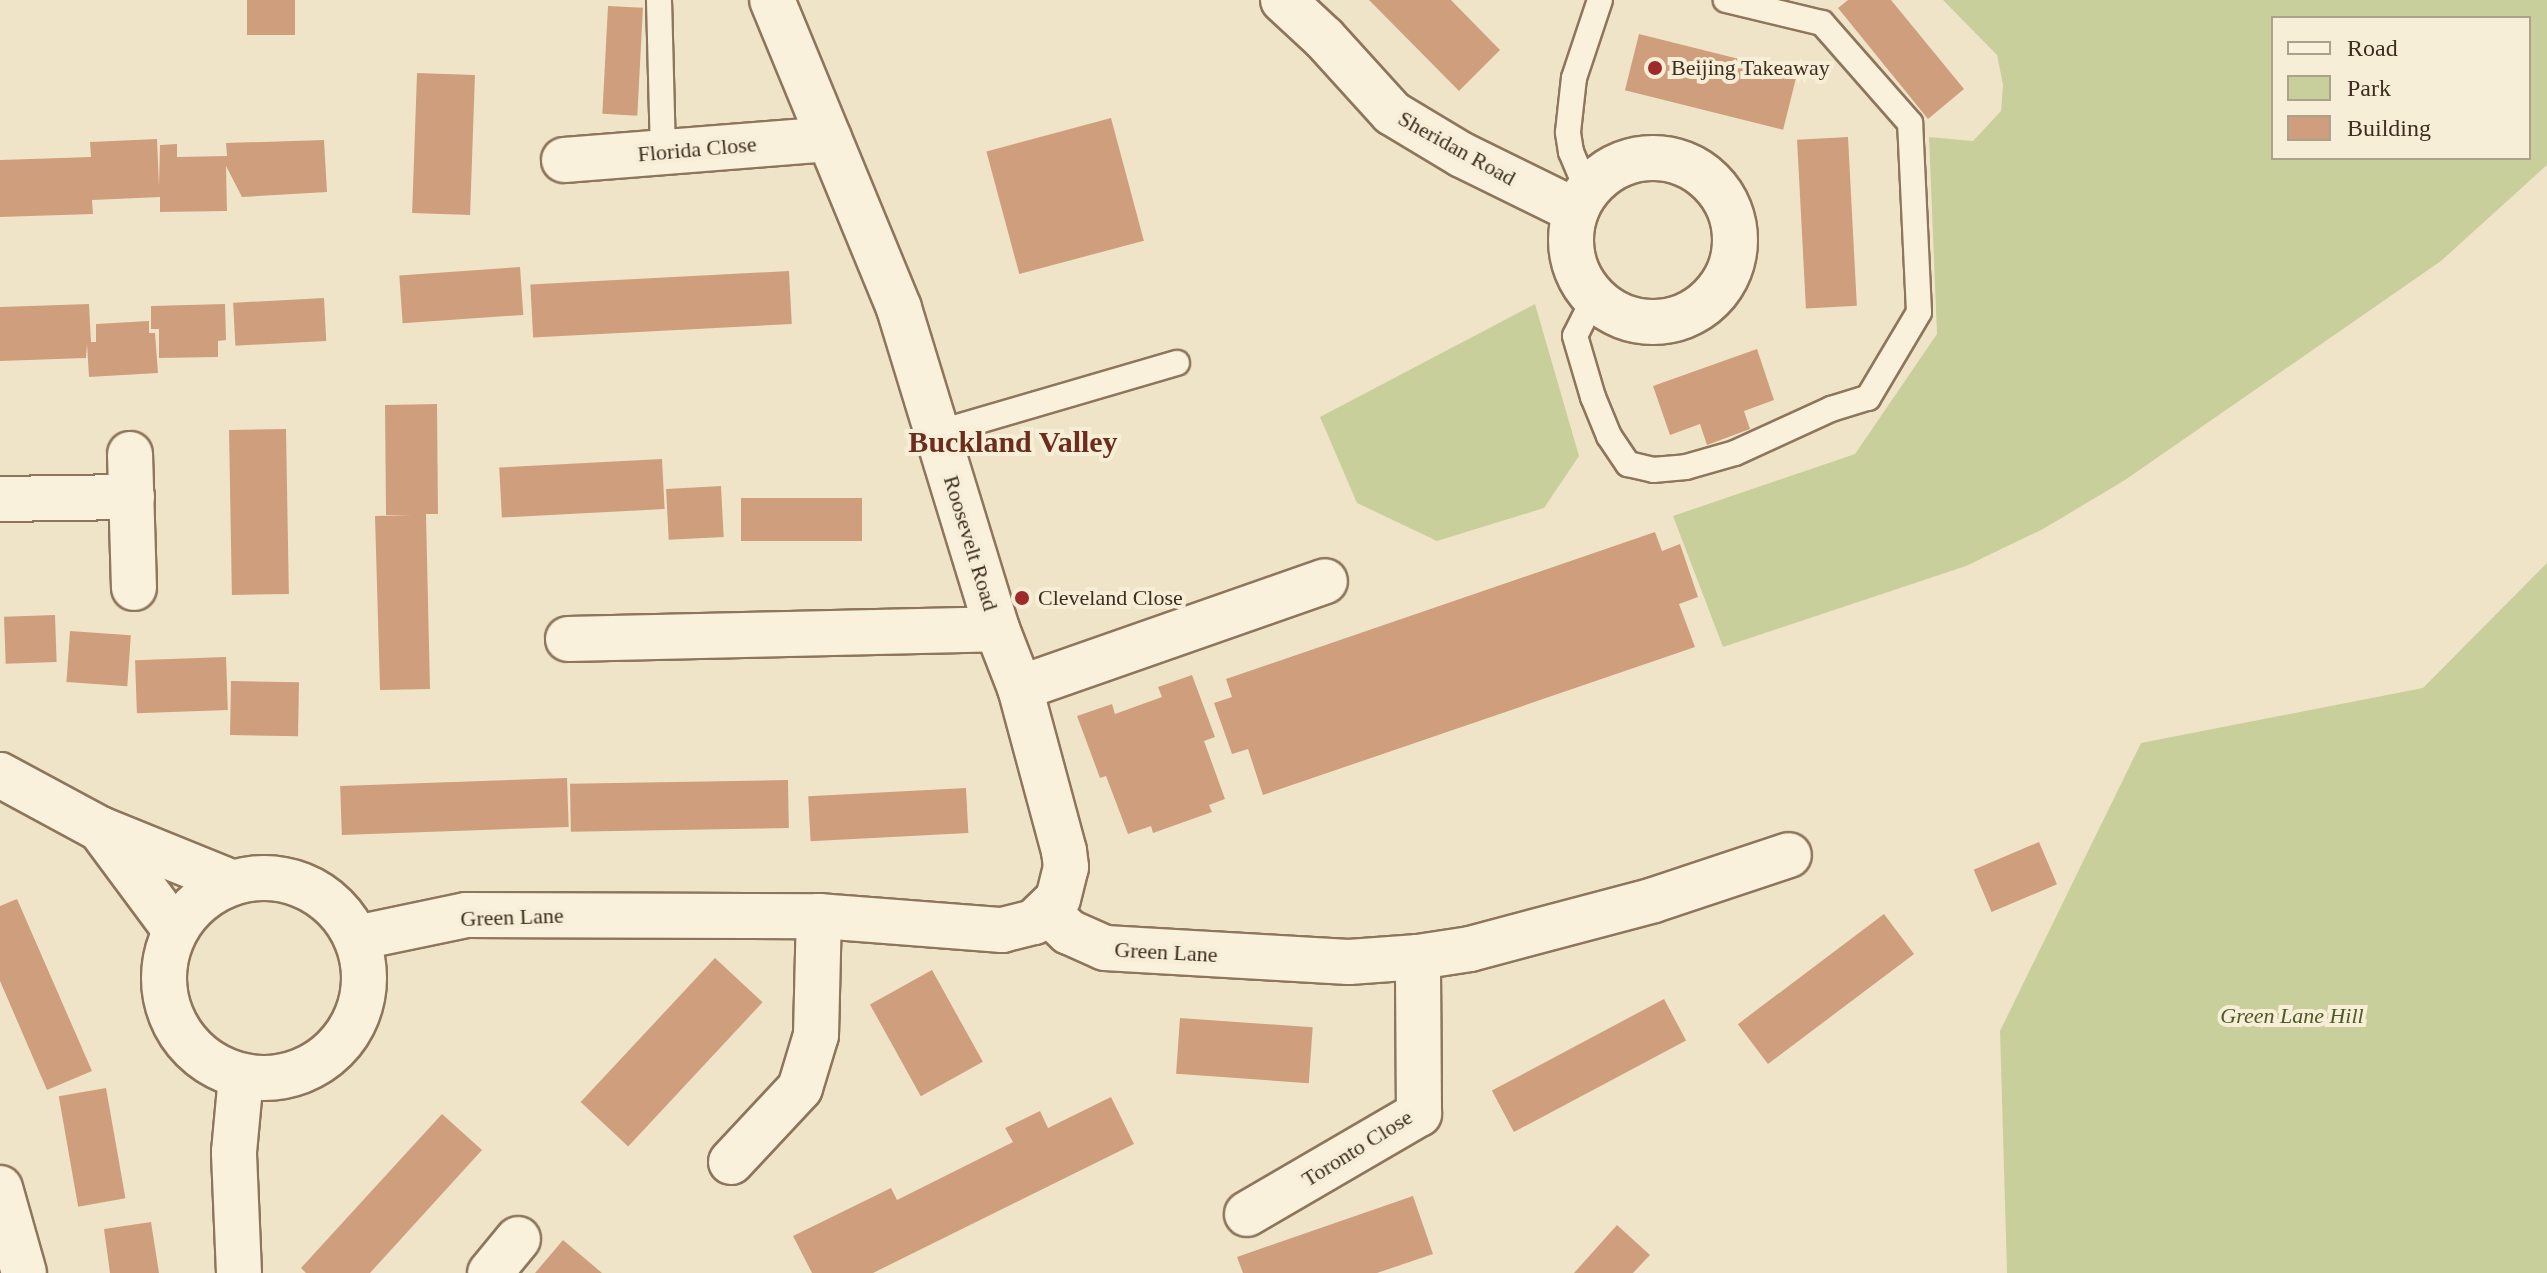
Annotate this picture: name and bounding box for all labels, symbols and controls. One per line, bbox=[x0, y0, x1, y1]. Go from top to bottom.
legend bbox=[2271, 16, 2531, 160]
text: Road bbox=[2347, 35, 2398, 61]
place label: Beijing Takeaway bbox=[1671, 55, 1830, 81]
marker: Beijing Takeaway bbox=[1646, 59, 1664, 77]
text: Park bbox=[2347, 75, 2391, 101]
street label: Sheridan Road bbox=[1394, 105, 1520, 191]
text: Building bbox=[2347, 115, 2431, 141]
street label: Florida Close bbox=[636, 131, 758, 167]
district label: Buckland Valley bbox=[908, 424, 1118, 460]
street label: Roosevelt Road bbox=[938, 472, 1004, 614]
place label: Cleveland Close bbox=[1038, 585, 1183, 611]
marker: Cleveland Close bbox=[1013, 589, 1031, 607]
street label: Green Lane bbox=[460, 902, 564, 932]
street label: Green Lane bbox=[1114, 936, 1218, 968]
park label: Green Lane Hill bbox=[2220, 1003, 2364, 1029]
street label: Toronto Close bbox=[1297, 1104, 1417, 1192]

